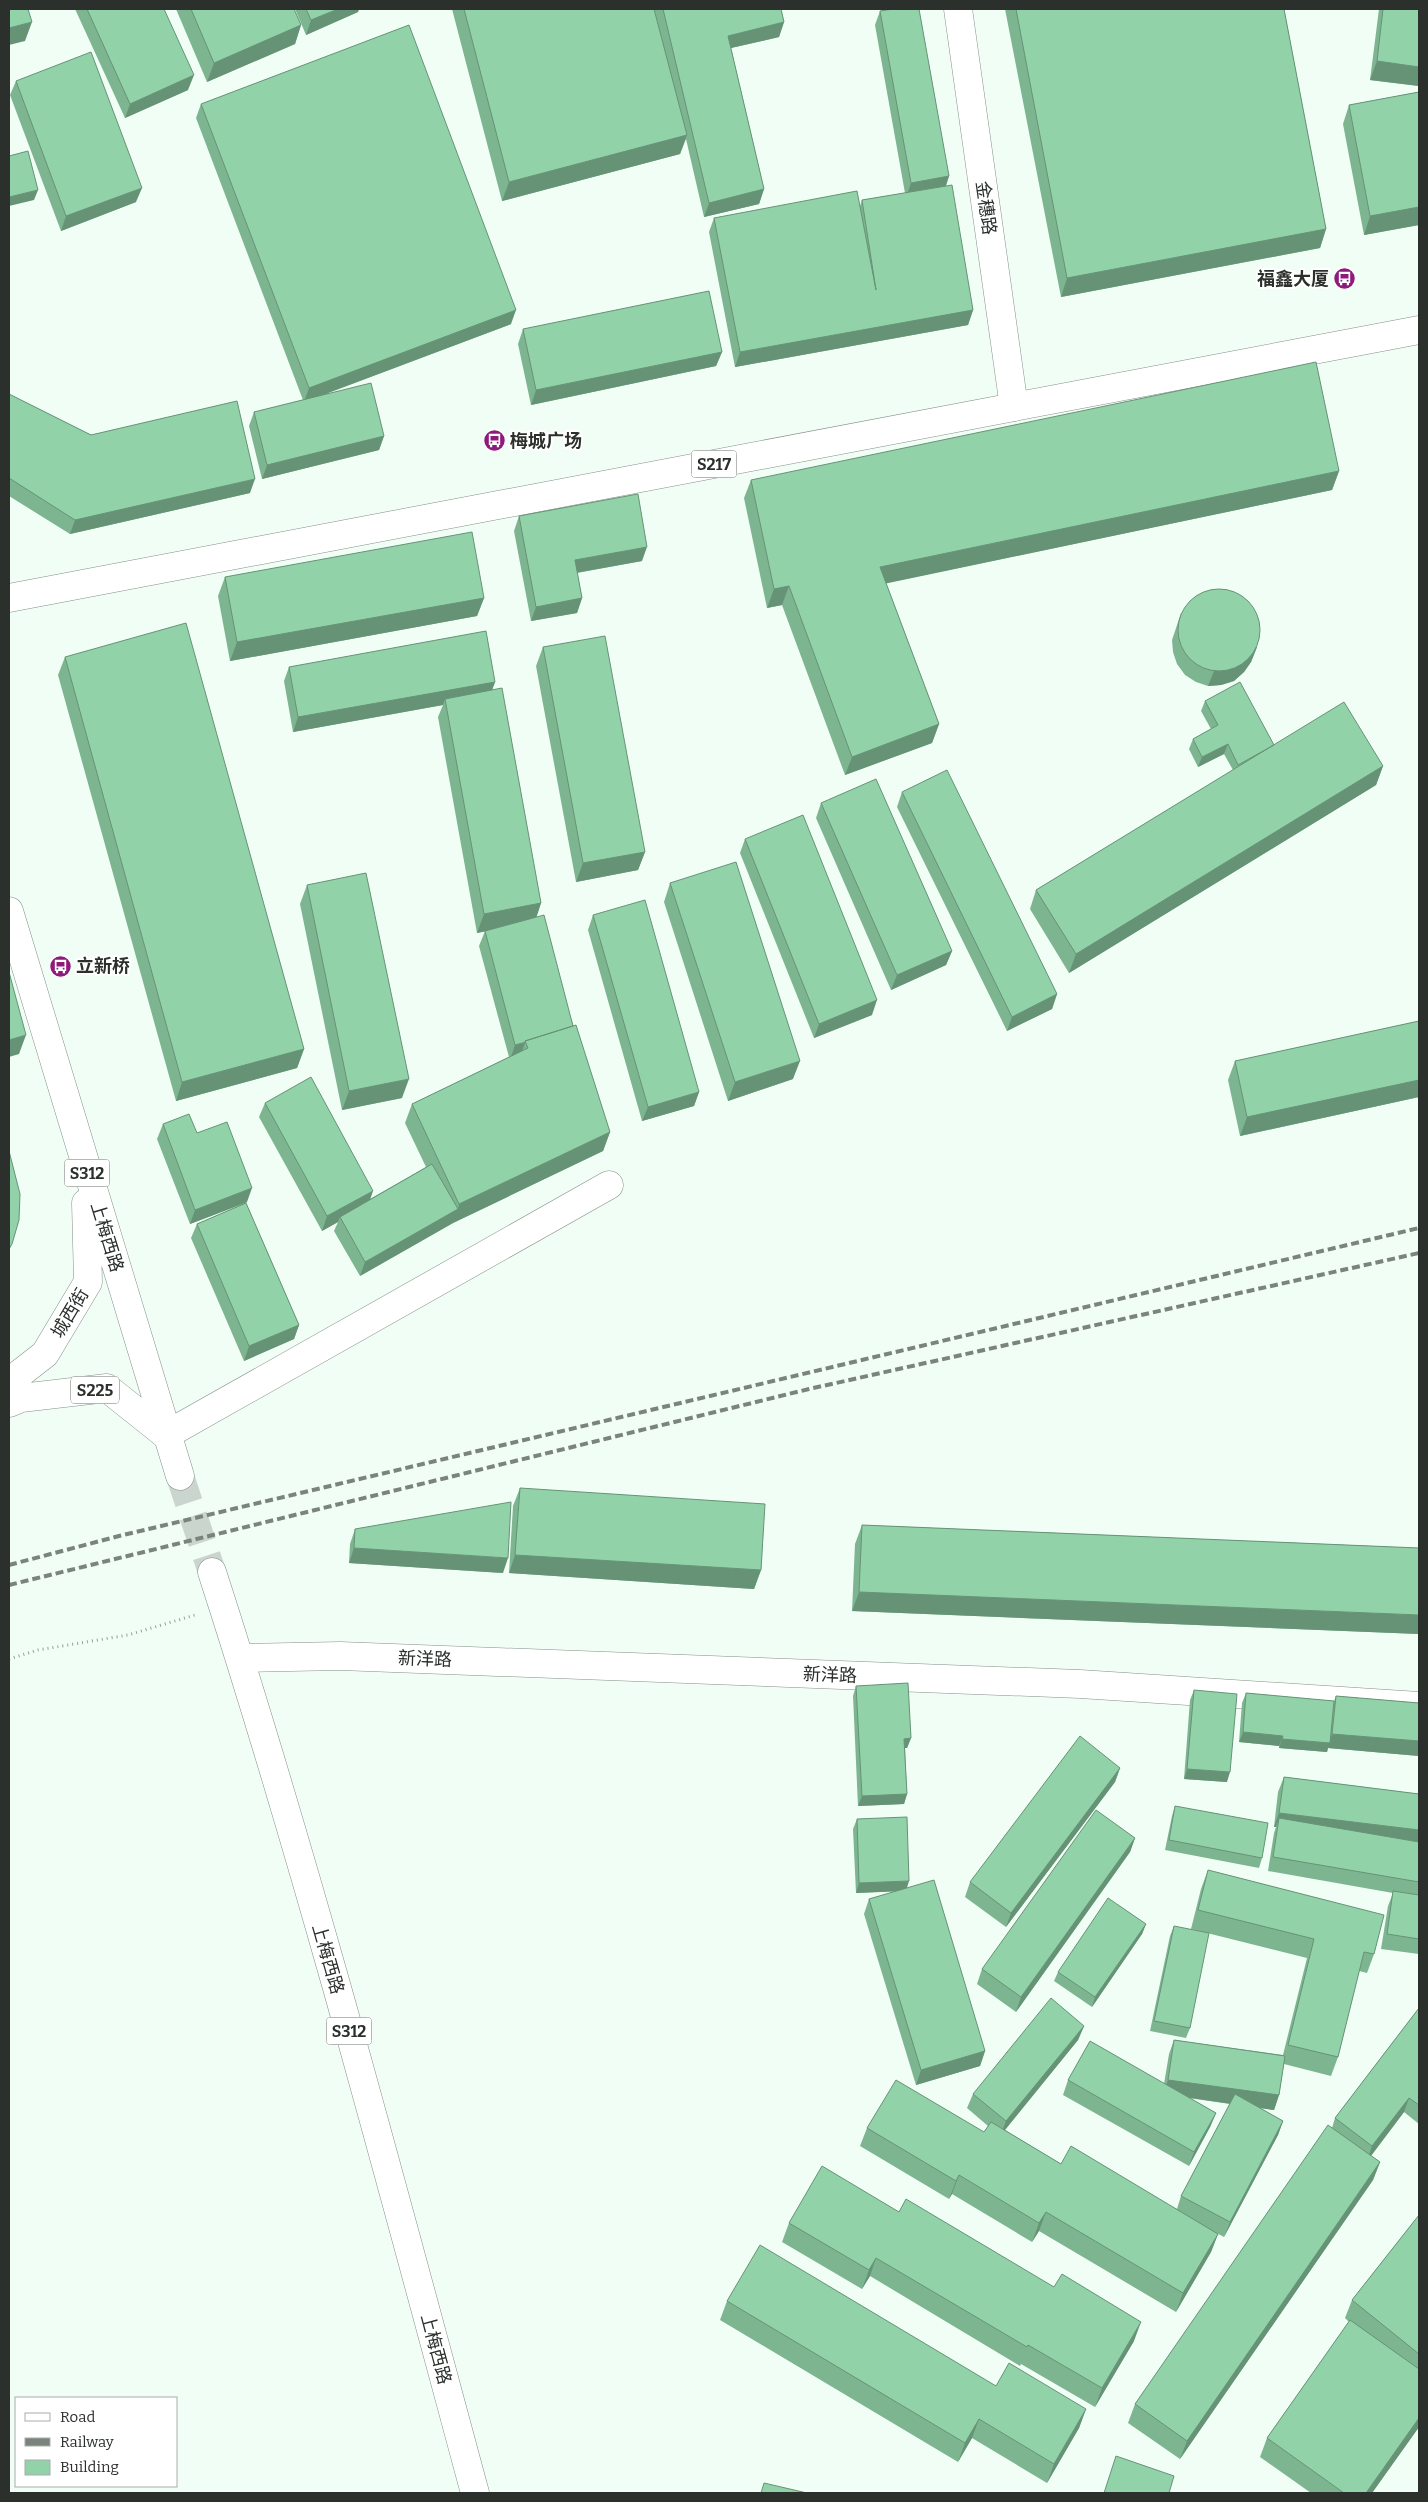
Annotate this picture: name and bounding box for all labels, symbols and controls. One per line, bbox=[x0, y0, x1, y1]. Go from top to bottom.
street label: 金穗路 bbox=[971, 180, 1001, 236]
bus stop icon: 福鑫大厦 bbox=[1333, 267, 1357, 291]
place label: 福鑫大厦 bbox=[1257, 268, 1329, 290]
bus stop icon: 梅城广场 bbox=[482, 429, 506, 453]
place label: 梅城广场 bbox=[510, 430, 582, 452]
road number: S217 bbox=[692, 450, 736, 478]
bus stop icon: 立新桥 bbox=[48, 954, 72, 978]
place label: 立新桥 bbox=[76, 955, 130, 977]
road number: S312 bbox=[64, 1160, 110, 1186]
street label: 上梅西路 bbox=[86, 1199, 128, 1275]
street label: 城西街 bbox=[47, 1284, 93, 1342]
road number: S225 bbox=[71, 1376, 119, 1404]
street label: 新洋路 bbox=[398, 1647, 452, 1671]
street label: 新洋路 bbox=[803, 1663, 857, 1687]
street label: 上梅西路 bbox=[308, 1921, 348, 1997]
road number: S312 bbox=[326, 2018, 372, 2044]
street label: 上梅西路 bbox=[416, 2311, 456, 2387]
legend bbox=[15, 2397, 178, 2487]
text: Road bbox=[60, 2408, 95, 2426]
text: Railway bbox=[60, 2433, 114, 2451]
text: Building bbox=[60, 2458, 119, 2476]

